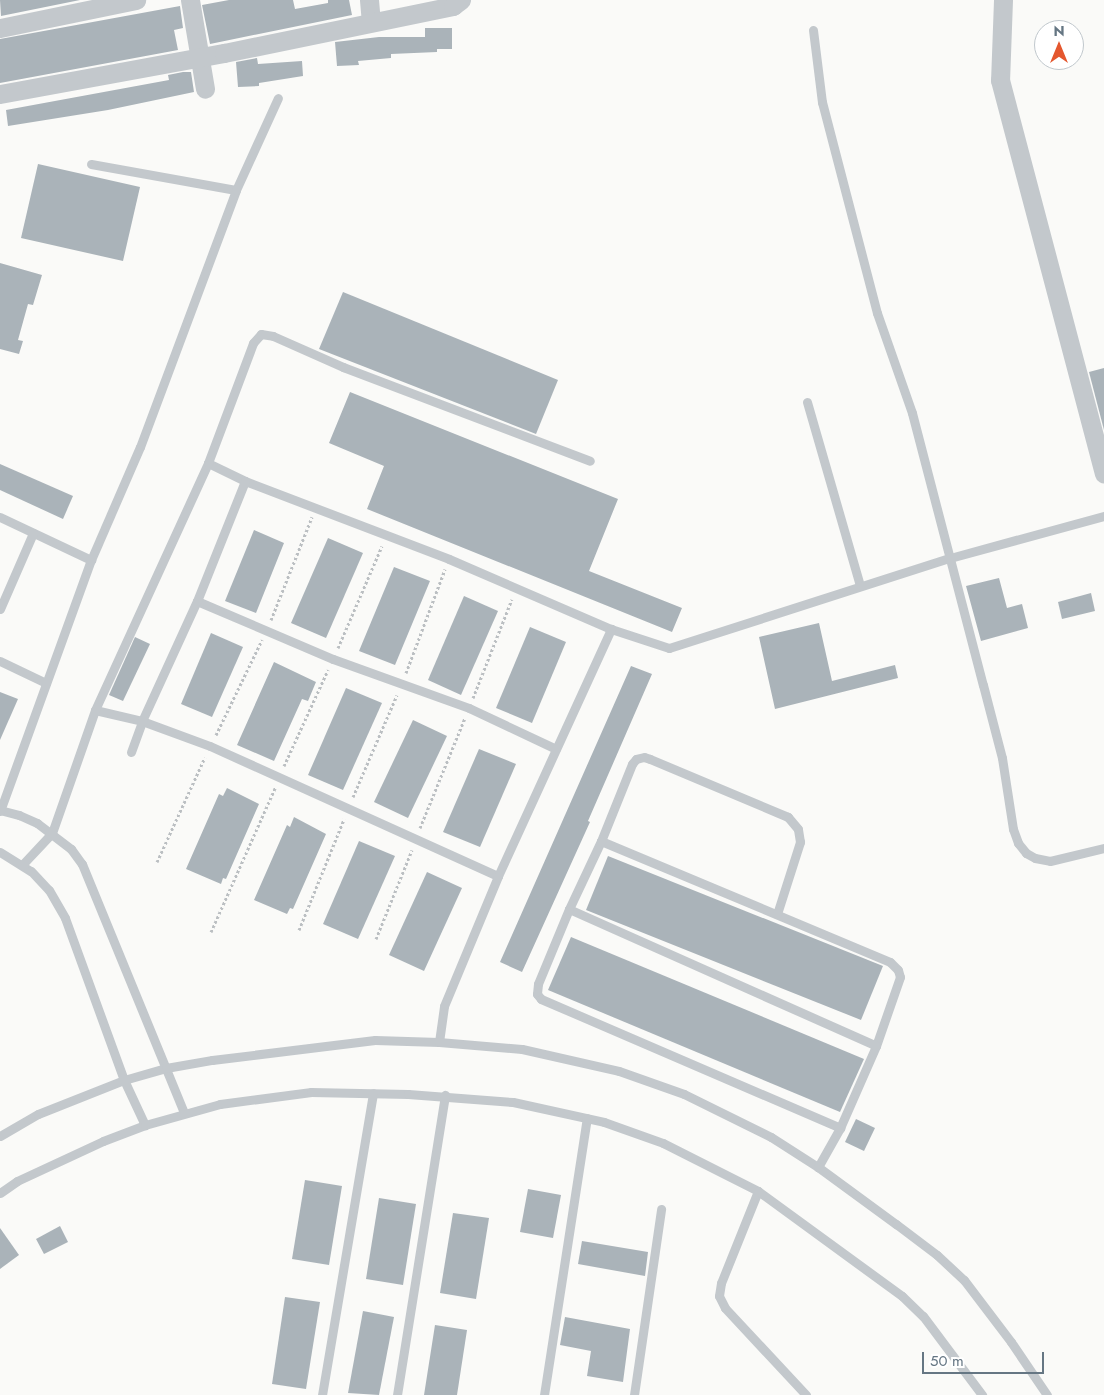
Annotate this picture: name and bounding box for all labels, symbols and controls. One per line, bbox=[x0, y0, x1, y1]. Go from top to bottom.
north arrow bbox=[1034, 20, 1084, 70]
text: N bbox=[1053, 21, 1065, 41]
scale bar bbox=[924, 1342, 1046, 1374]
text: 50 m bbox=[930, 1350, 964, 1372]

